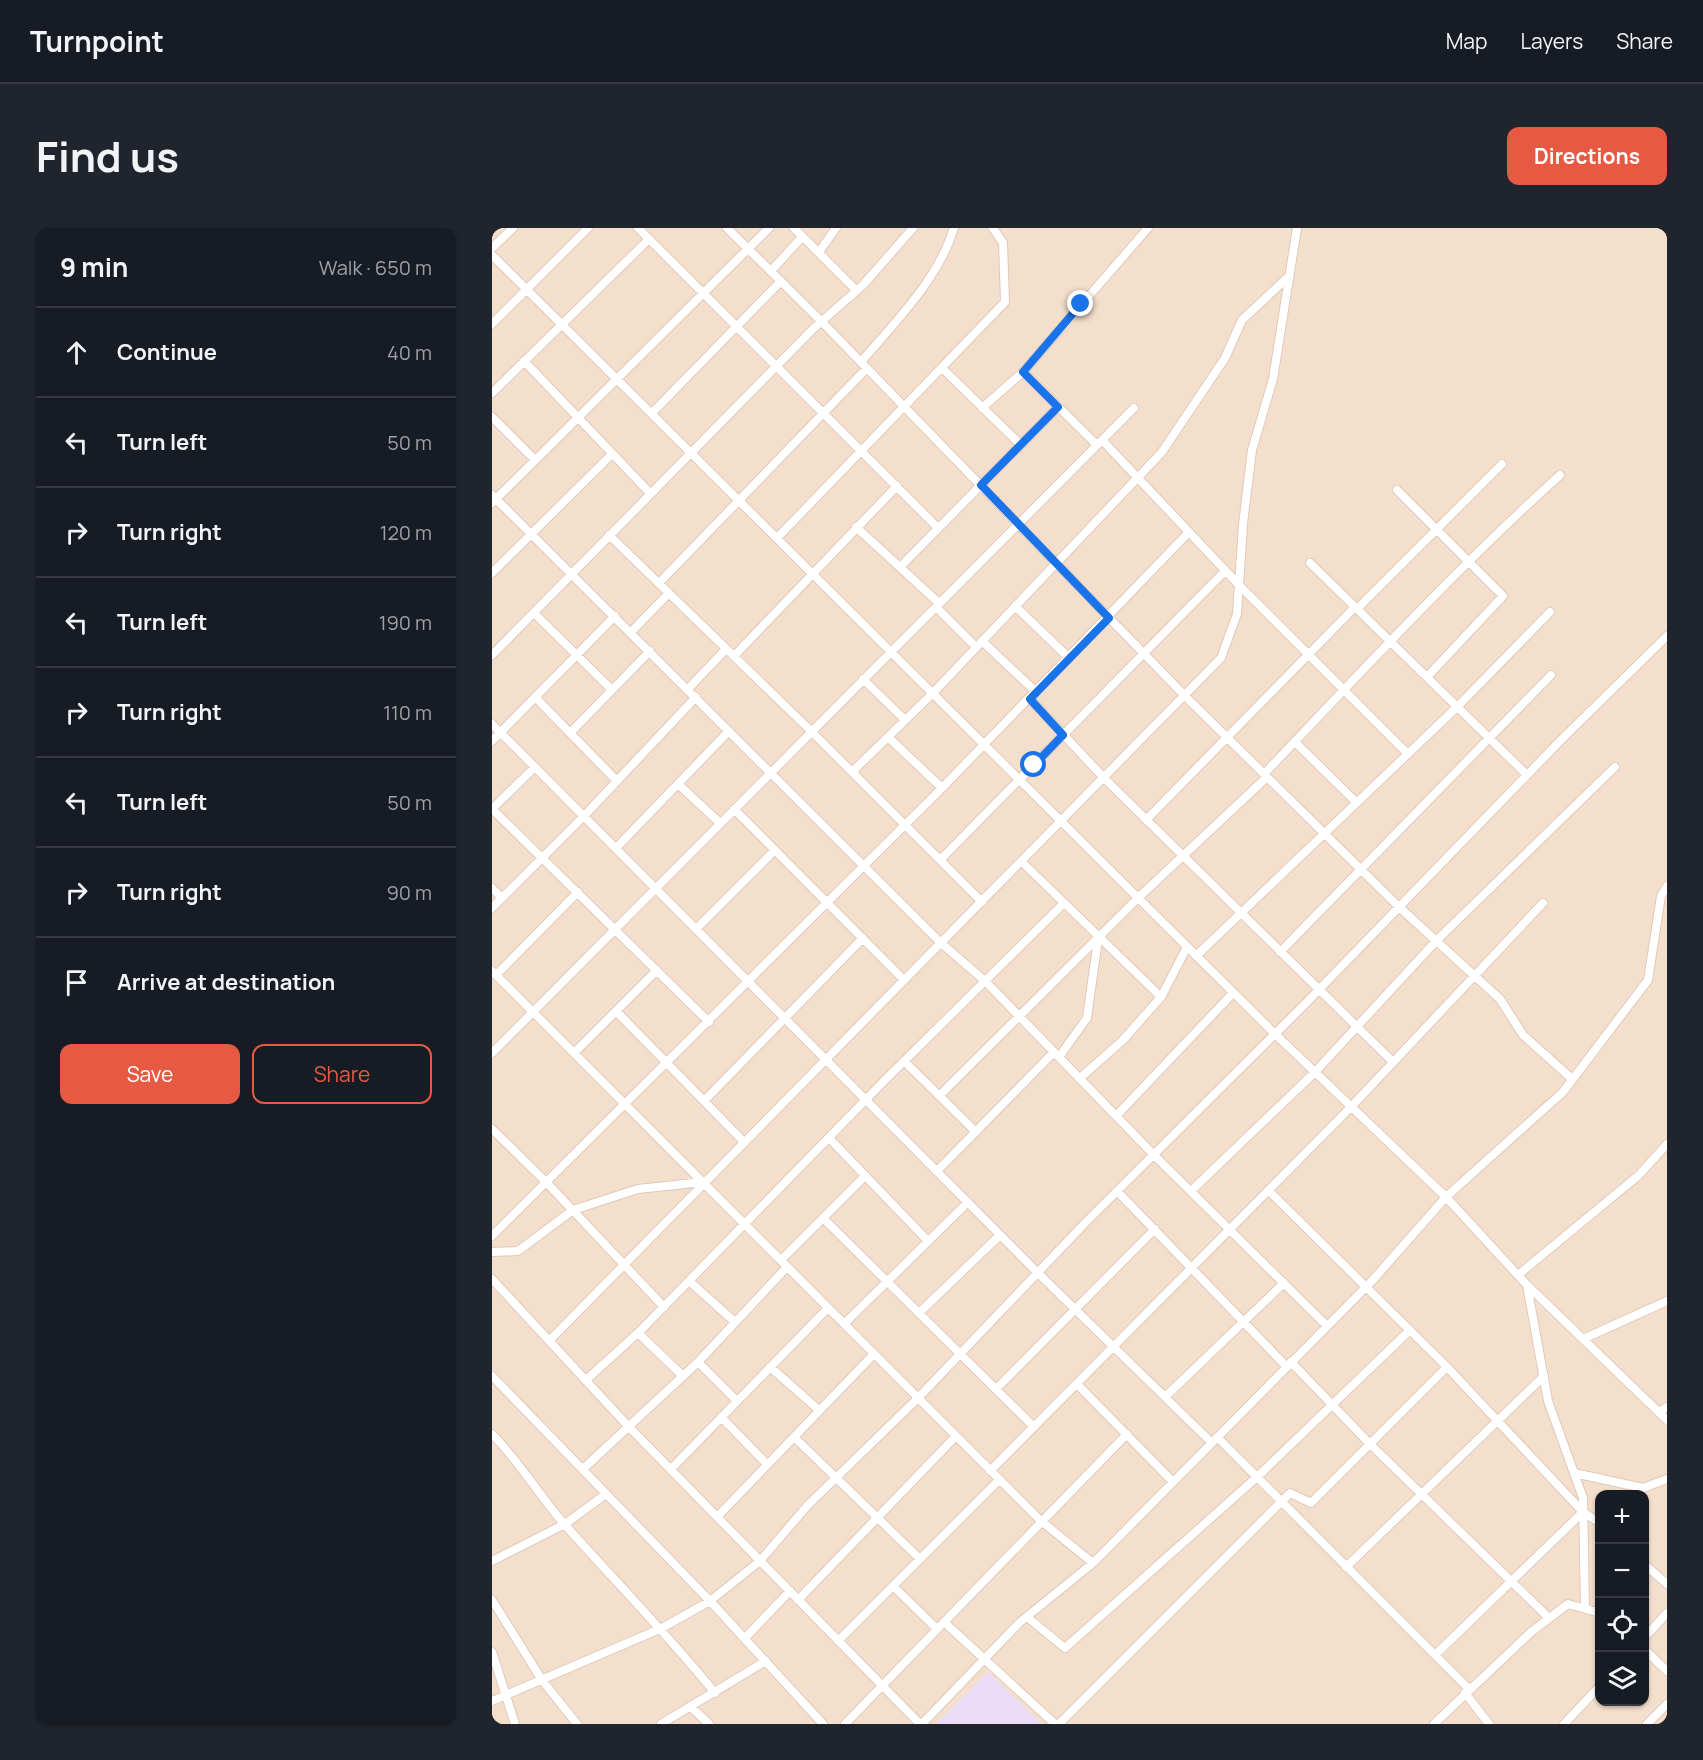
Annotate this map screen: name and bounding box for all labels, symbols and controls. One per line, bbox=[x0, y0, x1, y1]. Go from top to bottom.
text: Turnpoint bbox=[30, 22, 164, 60]
text: Map bbox=[1446, 27, 1487, 55]
text: Layers bbox=[1520, 27, 1583, 55]
text: Share bbox=[1616, 27, 1673, 55]
text: Find us bbox=[36, 127, 179, 185]
button: Directions bbox=[1507, 127, 1667, 185]
text: 9 min bbox=[60, 249, 128, 285]
text: Walk · 650 m bbox=[319, 254, 432, 281]
route end bbox=[1067, 290, 1093, 316]
icon: ahead bbox=[60, 336, 93, 369]
text: Continue bbox=[117, 337, 217, 367]
text: 40 m bbox=[387, 339, 432, 366]
icon: left bbox=[60, 426, 93, 459]
text: Turn left bbox=[117, 427, 207, 457]
text: 50 m bbox=[387, 429, 432, 456]
icon: right bbox=[60, 516, 93, 549]
text: Turn right bbox=[117, 517, 222, 547]
text: 120 m bbox=[380, 519, 432, 546]
icon: left bbox=[60, 606, 93, 639]
text: Turn left bbox=[117, 607, 207, 637]
text: 190 m bbox=[379, 609, 432, 636]
icon: right bbox=[60, 696, 93, 729]
text: Turn right bbox=[117, 697, 222, 727]
text: 110 m bbox=[383, 699, 432, 726]
route start bbox=[1020, 751, 1046, 777]
icon: left bbox=[60, 786, 93, 819]
text: Turn left bbox=[117, 787, 207, 817]
text: 50 m bbox=[387, 789, 432, 816]
icon: right bbox=[60, 876, 93, 909]
text: Turn right bbox=[117, 877, 222, 907]
text: 90 m bbox=[386, 879, 432, 906]
icon: arrive bbox=[60, 966, 93, 999]
text: Arrive at destination bbox=[117, 967, 335, 997]
button: Save bbox=[60, 1044, 240, 1104]
button: Share bbox=[252, 1044, 432, 1104]
map controls bbox=[1595, 1490, 1649, 1706]
button: + bbox=[1595, 1490, 1649, 1544]
button: − bbox=[1595, 1544, 1649, 1598]
button: locate bbox=[1595, 1598, 1649, 1652]
button: layers bbox=[1595, 1652, 1649, 1706]

